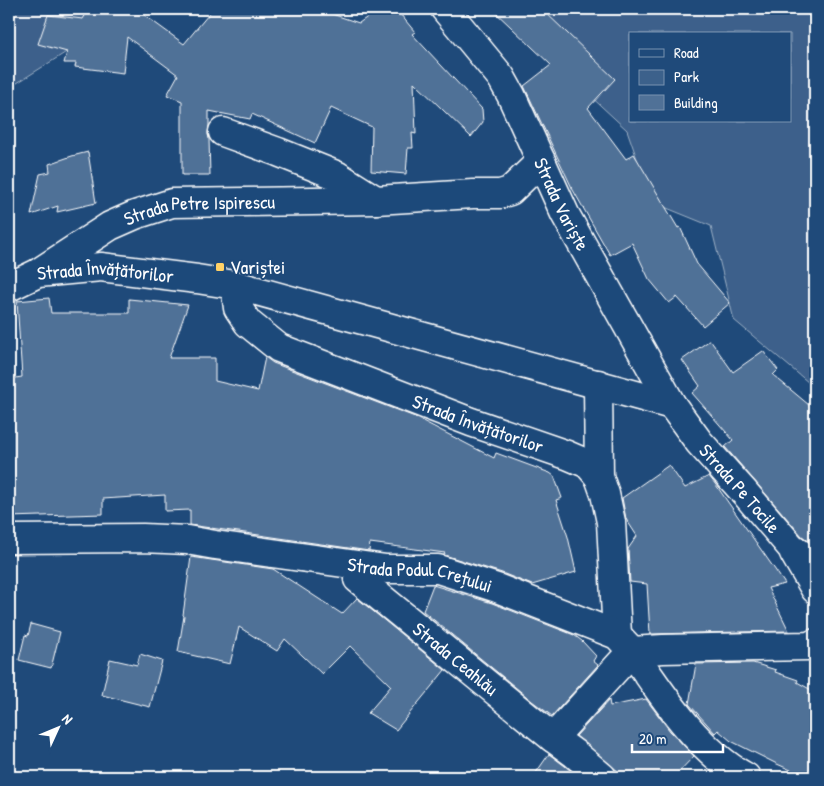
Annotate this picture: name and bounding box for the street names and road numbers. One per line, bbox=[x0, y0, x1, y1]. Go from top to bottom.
street label: Strada Variște bbox=[528, 153, 596, 256]
street label: Strada Petre Ispirescu bbox=[119, 188, 276, 231]
street label: Strada Învățătorilor bbox=[36, 254, 176, 289]
street label: Strada Învățătorilor bbox=[409, 388, 548, 459]
street label: Strada Pe Tocile bbox=[694, 438, 787, 539]
street label: Strada Podul Crețului bbox=[346, 551, 496, 599]
street label: Strada Ceahlău bbox=[408, 616, 504, 701]

